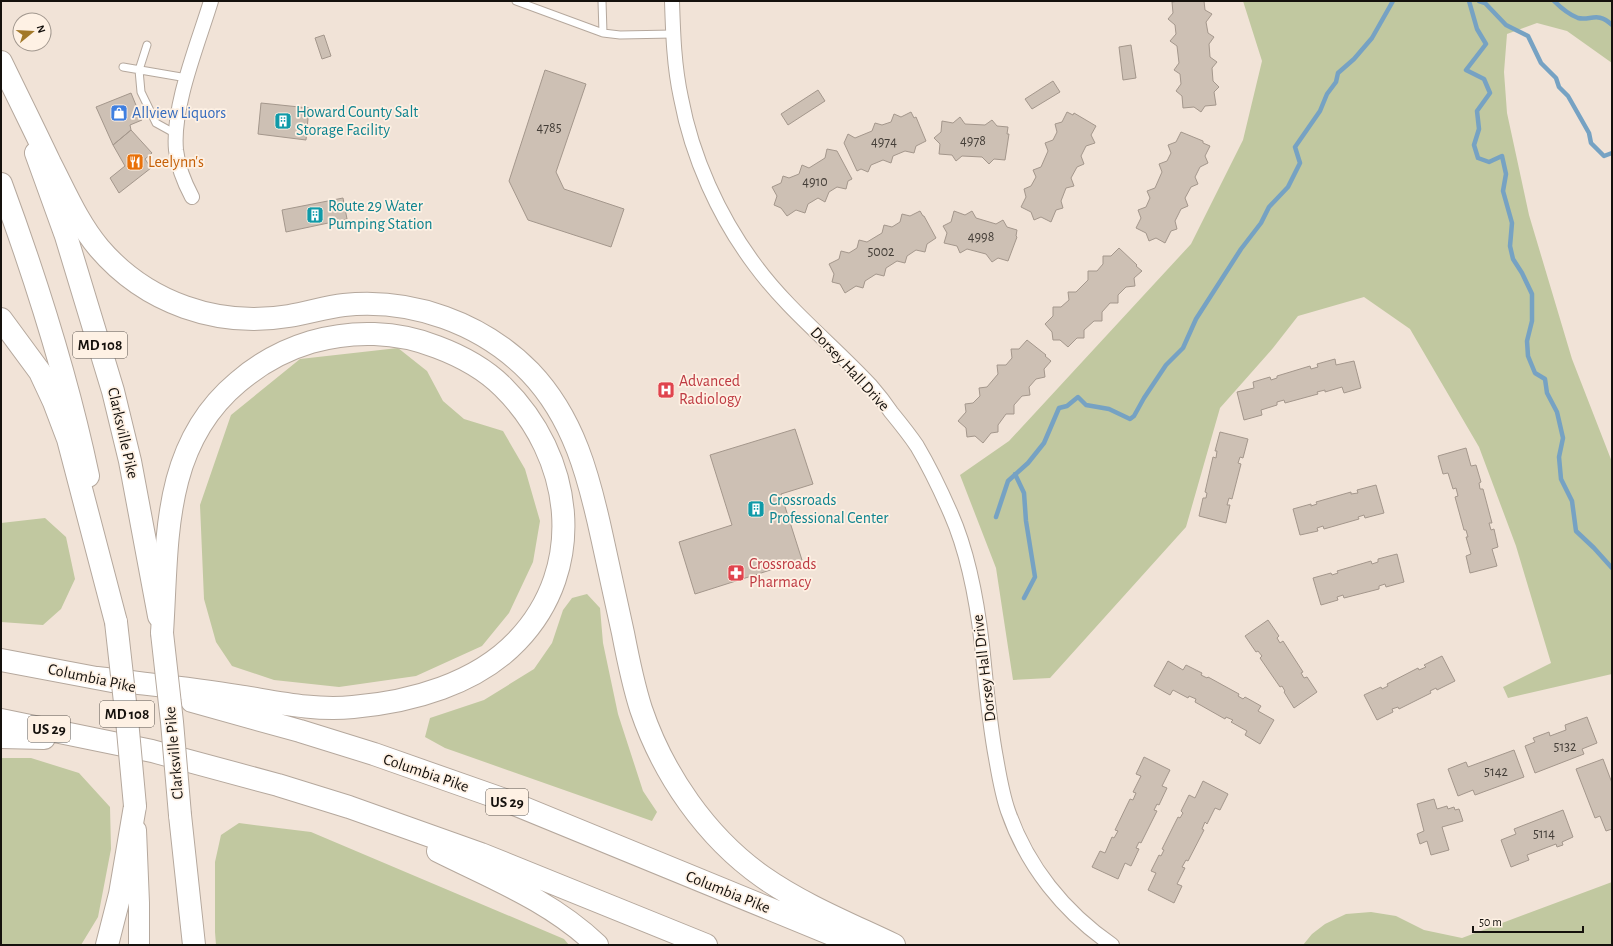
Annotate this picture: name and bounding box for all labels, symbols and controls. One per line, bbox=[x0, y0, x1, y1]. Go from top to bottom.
north arrow bbox=[12, 12, 52, 52]
text: N bbox=[35, 24, 47, 34]
shop icon: Allview Liquors bbox=[109, 103, 129, 123]
place label: Howard County Salt Storage Facility bbox=[296, 104, 418, 139]
place label: Allview Liquors bbox=[132, 105, 226, 121]
building icon: Howard County Salt Storage Facility bbox=[273, 111, 293, 131]
house number: 4785 bbox=[536, 121, 562, 135]
house number: 4978 bbox=[960, 134, 986, 148]
house number: 4974 bbox=[871, 135, 897, 149]
restaurant icon: Leelynn's bbox=[125, 152, 145, 172]
place label: Leelynn's bbox=[148, 154, 204, 171]
house number: 4910 bbox=[802, 175, 828, 189]
place label: Route 29 Water Pumping Station bbox=[328, 198, 433, 232]
building icon: Route 29 Water Pumping Station bbox=[305, 205, 325, 225]
house number: 4998 bbox=[968, 230, 994, 244]
house number: 5002 bbox=[867, 245, 895, 259]
street label: Dorsey Hall Drive bbox=[807, 324, 893, 415]
road number: MD 108 bbox=[73, 332, 127, 358]
place label: Advanced Radiology bbox=[679, 373, 742, 408]
hospital icon: Advanced Radiology bbox=[656, 380, 676, 400]
street label: Clarksville Pike bbox=[105, 386, 141, 480]
place label: Crossroads Professional Center bbox=[769, 492, 889, 526]
building icon: Crossroads Professional Center bbox=[746, 499, 766, 519]
place label: Crossroads Pharmacy bbox=[749, 556, 817, 591]
pharmacy icon: Crossroads Pharmacy bbox=[726, 563, 746, 583]
street label: Dorsey Hall Drive bbox=[969, 613, 1000, 722]
street label: Columbia Pike bbox=[47, 661, 137, 695]
road number: MD 108 bbox=[100, 701, 154, 727]
street label: Clarksville Pike bbox=[162, 706, 186, 800]
road number: US 29 bbox=[28, 716, 70, 742]
house number: 5132 bbox=[1554, 740, 1576, 754]
street label: Columbia Pike bbox=[381, 751, 471, 795]
house number: 5142 bbox=[1484, 765, 1508, 779]
road number: US 29 bbox=[486, 789, 528, 815]
house number: 5114 bbox=[1533, 827, 1555, 841]
street label: Columbia Pike bbox=[684, 868, 772, 916]
scale bar bbox=[1473, 908, 1583, 934]
text: 50 m bbox=[1479, 916, 1502, 928]

